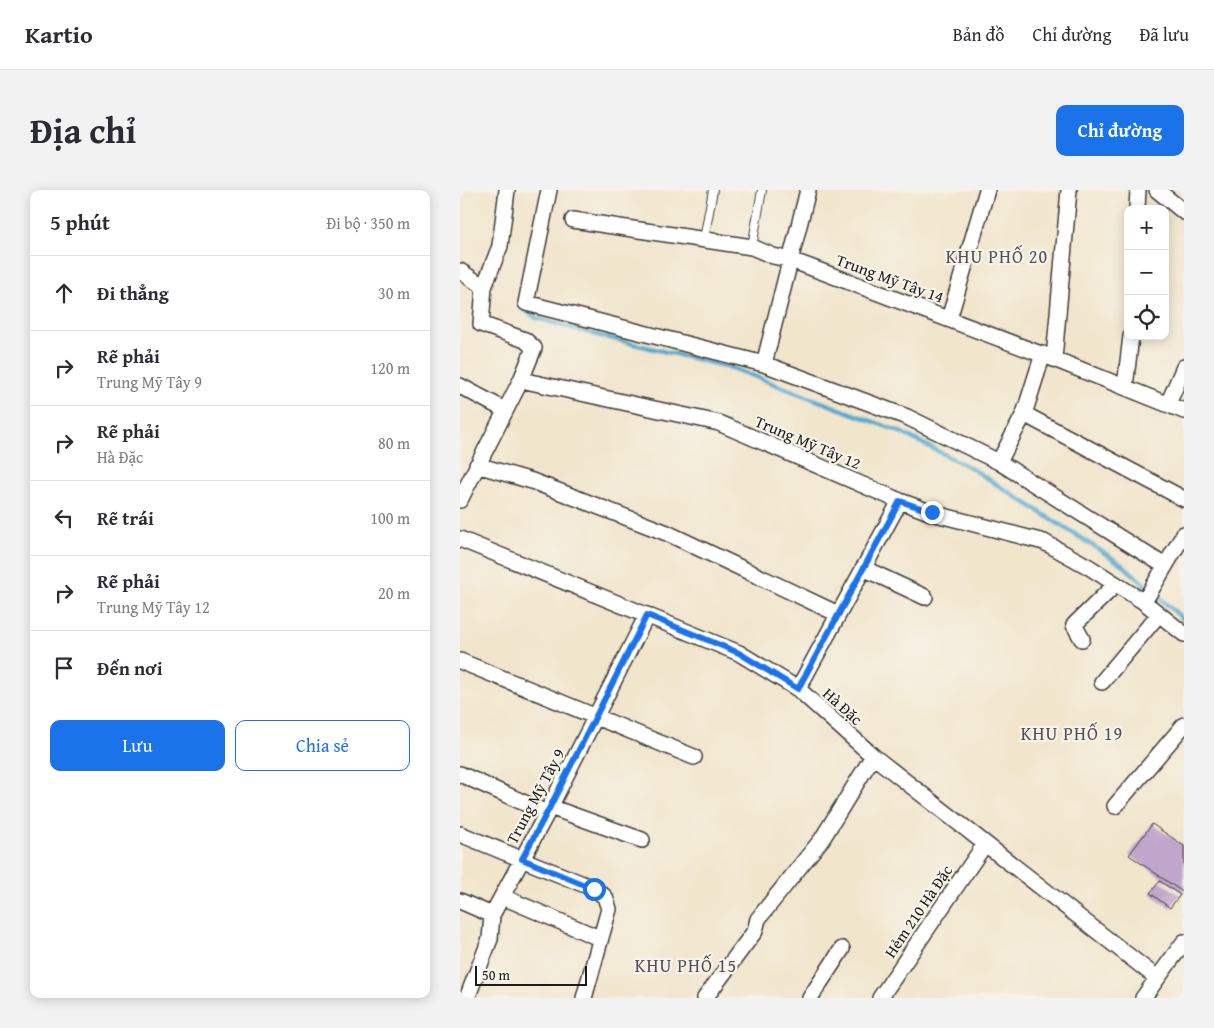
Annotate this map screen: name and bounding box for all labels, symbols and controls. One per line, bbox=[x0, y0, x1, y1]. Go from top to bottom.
text: Kartio bbox=[25, 17, 93, 52]
text: Bản đồ bbox=[953, 21, 1004, 48]
text: Chỉ đường bbox=[1032, 21, 1111, 48]
text: Đã lưu bbox=[1139, 21, 1189, 48]
text: Địa chỉ bbox=[30, 105, 136, 156]
button: Chỉ đường bbox=[1056, 105, 1184, 156]
map controls bbox=[1124, 205, 1169, 340]
button: + bbox=[1124, 205, 1169, 250]
text: 5 phút bbox=[50, 207, 110, 238]
text: Đi bộ · 350 m bbox=[326, 211, 410, 235]
district label: KHU PHỐ 20 bbox=[946, 243, 1048, 270]
street label: Trung Mỹ Tây 14 bbox=[833, 247, 947, 309]
button: − bbox=[1124, 250, 1169, 295]
icon: ahead bbox=[50, 279, 78, 307]
text: Đi thẳng bbox=[97, 279, 169, 307]
text: 30 m bbox=[378, 281, 410, 305]
button: locate bbox=[1124, 295, 1169, 340]
text: Rẽ phải bbox=[97, 342, 160, 370]
icon: right bbox=[50, 354, 78, 382]
text: 120 m bbox=[370, 356, 410, 380]
text: Trung Mỹ Tây 9 bbox=[97, 370, 202, 394]
street label: Trung Mỹ Tây 12 bbox=[751, 409, 865, 475]
text: Rẽ phải bbox=[97, 417, 160, 445]
icon: right bbox=[50, 429, 78, 457]
text: 80 m bbox=[378, 431, 410, 455]
text: Hà Đặc bbox=[97, 445, 143, 469]
route end bbox=[921, 501, 944, 524]
icon: left bbox=[50, 504, 78, 532]
text: Rẽ trái bbox=[97, 504, 154, 532]
text: 100 m bbox=[370, 506, 410, 530]
text: Rẽ phải bbox=[97, 567, 160, 595]
icon: right bbox=[50, 579, 78, 607]
text: 20 m bbox=[378, 581, 410, 605]
text: Trung Mỹ Tây 12 bbox=[97, 595, 210, 619]
icon: arrive bbox=[50, 654, 78, 682]
text: Đến nơi bbox=[97, 654, 163, 682]
street label: Hà Đặc bbox=[818, 682, 868, 730]
button: Lưu bbox=[50, 720, 225, 771]
button: Chia sẻ bbox=[235, 720, 410, 771]
district label: KHU PHỐ 19 bbox=[1021, 720, 1123, 747]
street label: Trung Mỹ Tây 9 bbox=[500, 744, 570, 848]
street label: Hẻm 210 Hà Đặc bbox=[878, 860, 958, 962]
route start bbox=[583, 878, 606, 901]
district label: KHU PHỐ 15 bbox=[635, 952, 737, 979]
scale bar bbox=[475, 963, 588, 986]
text: 50 m bbox=[482, 965, 510, 985]

